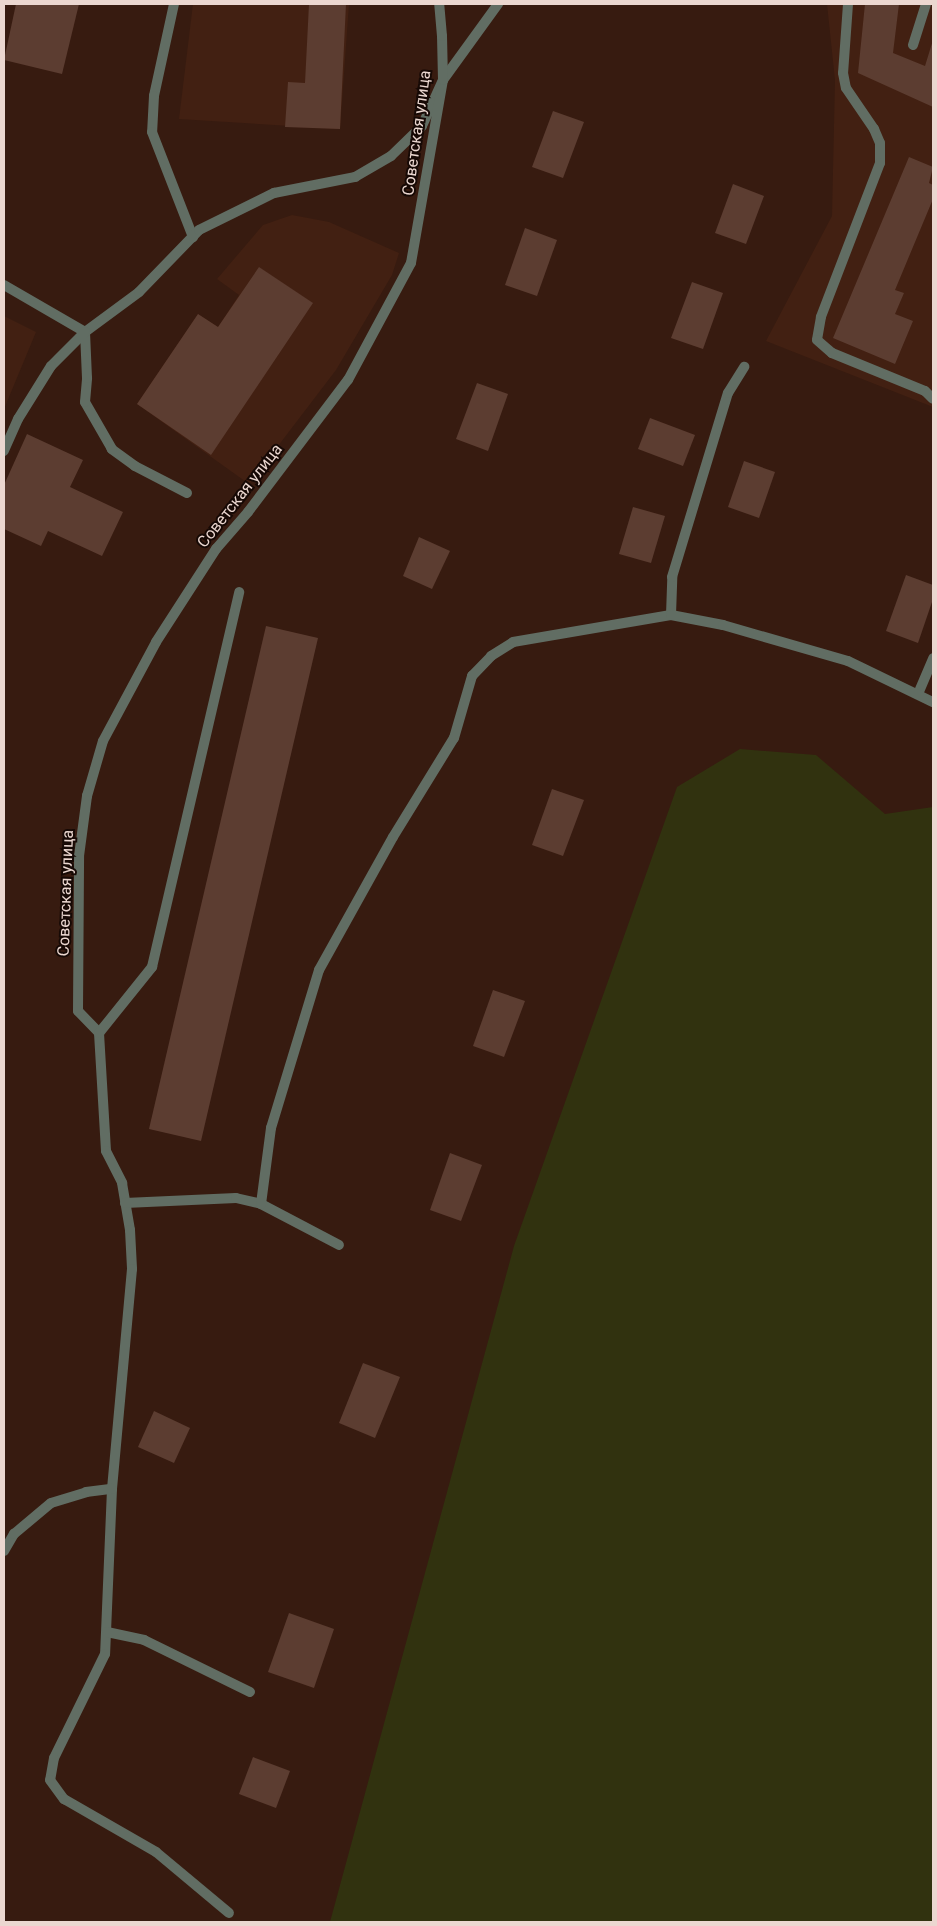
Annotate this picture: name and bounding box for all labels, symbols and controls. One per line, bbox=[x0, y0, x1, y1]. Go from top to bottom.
street label: Советская улица bbox=[399, 69, 435, 197]
street label: Советская улица bbox=[193, 440, 287, 552]
street label: Советская улица bbox=[54, 829, 78, 957]

